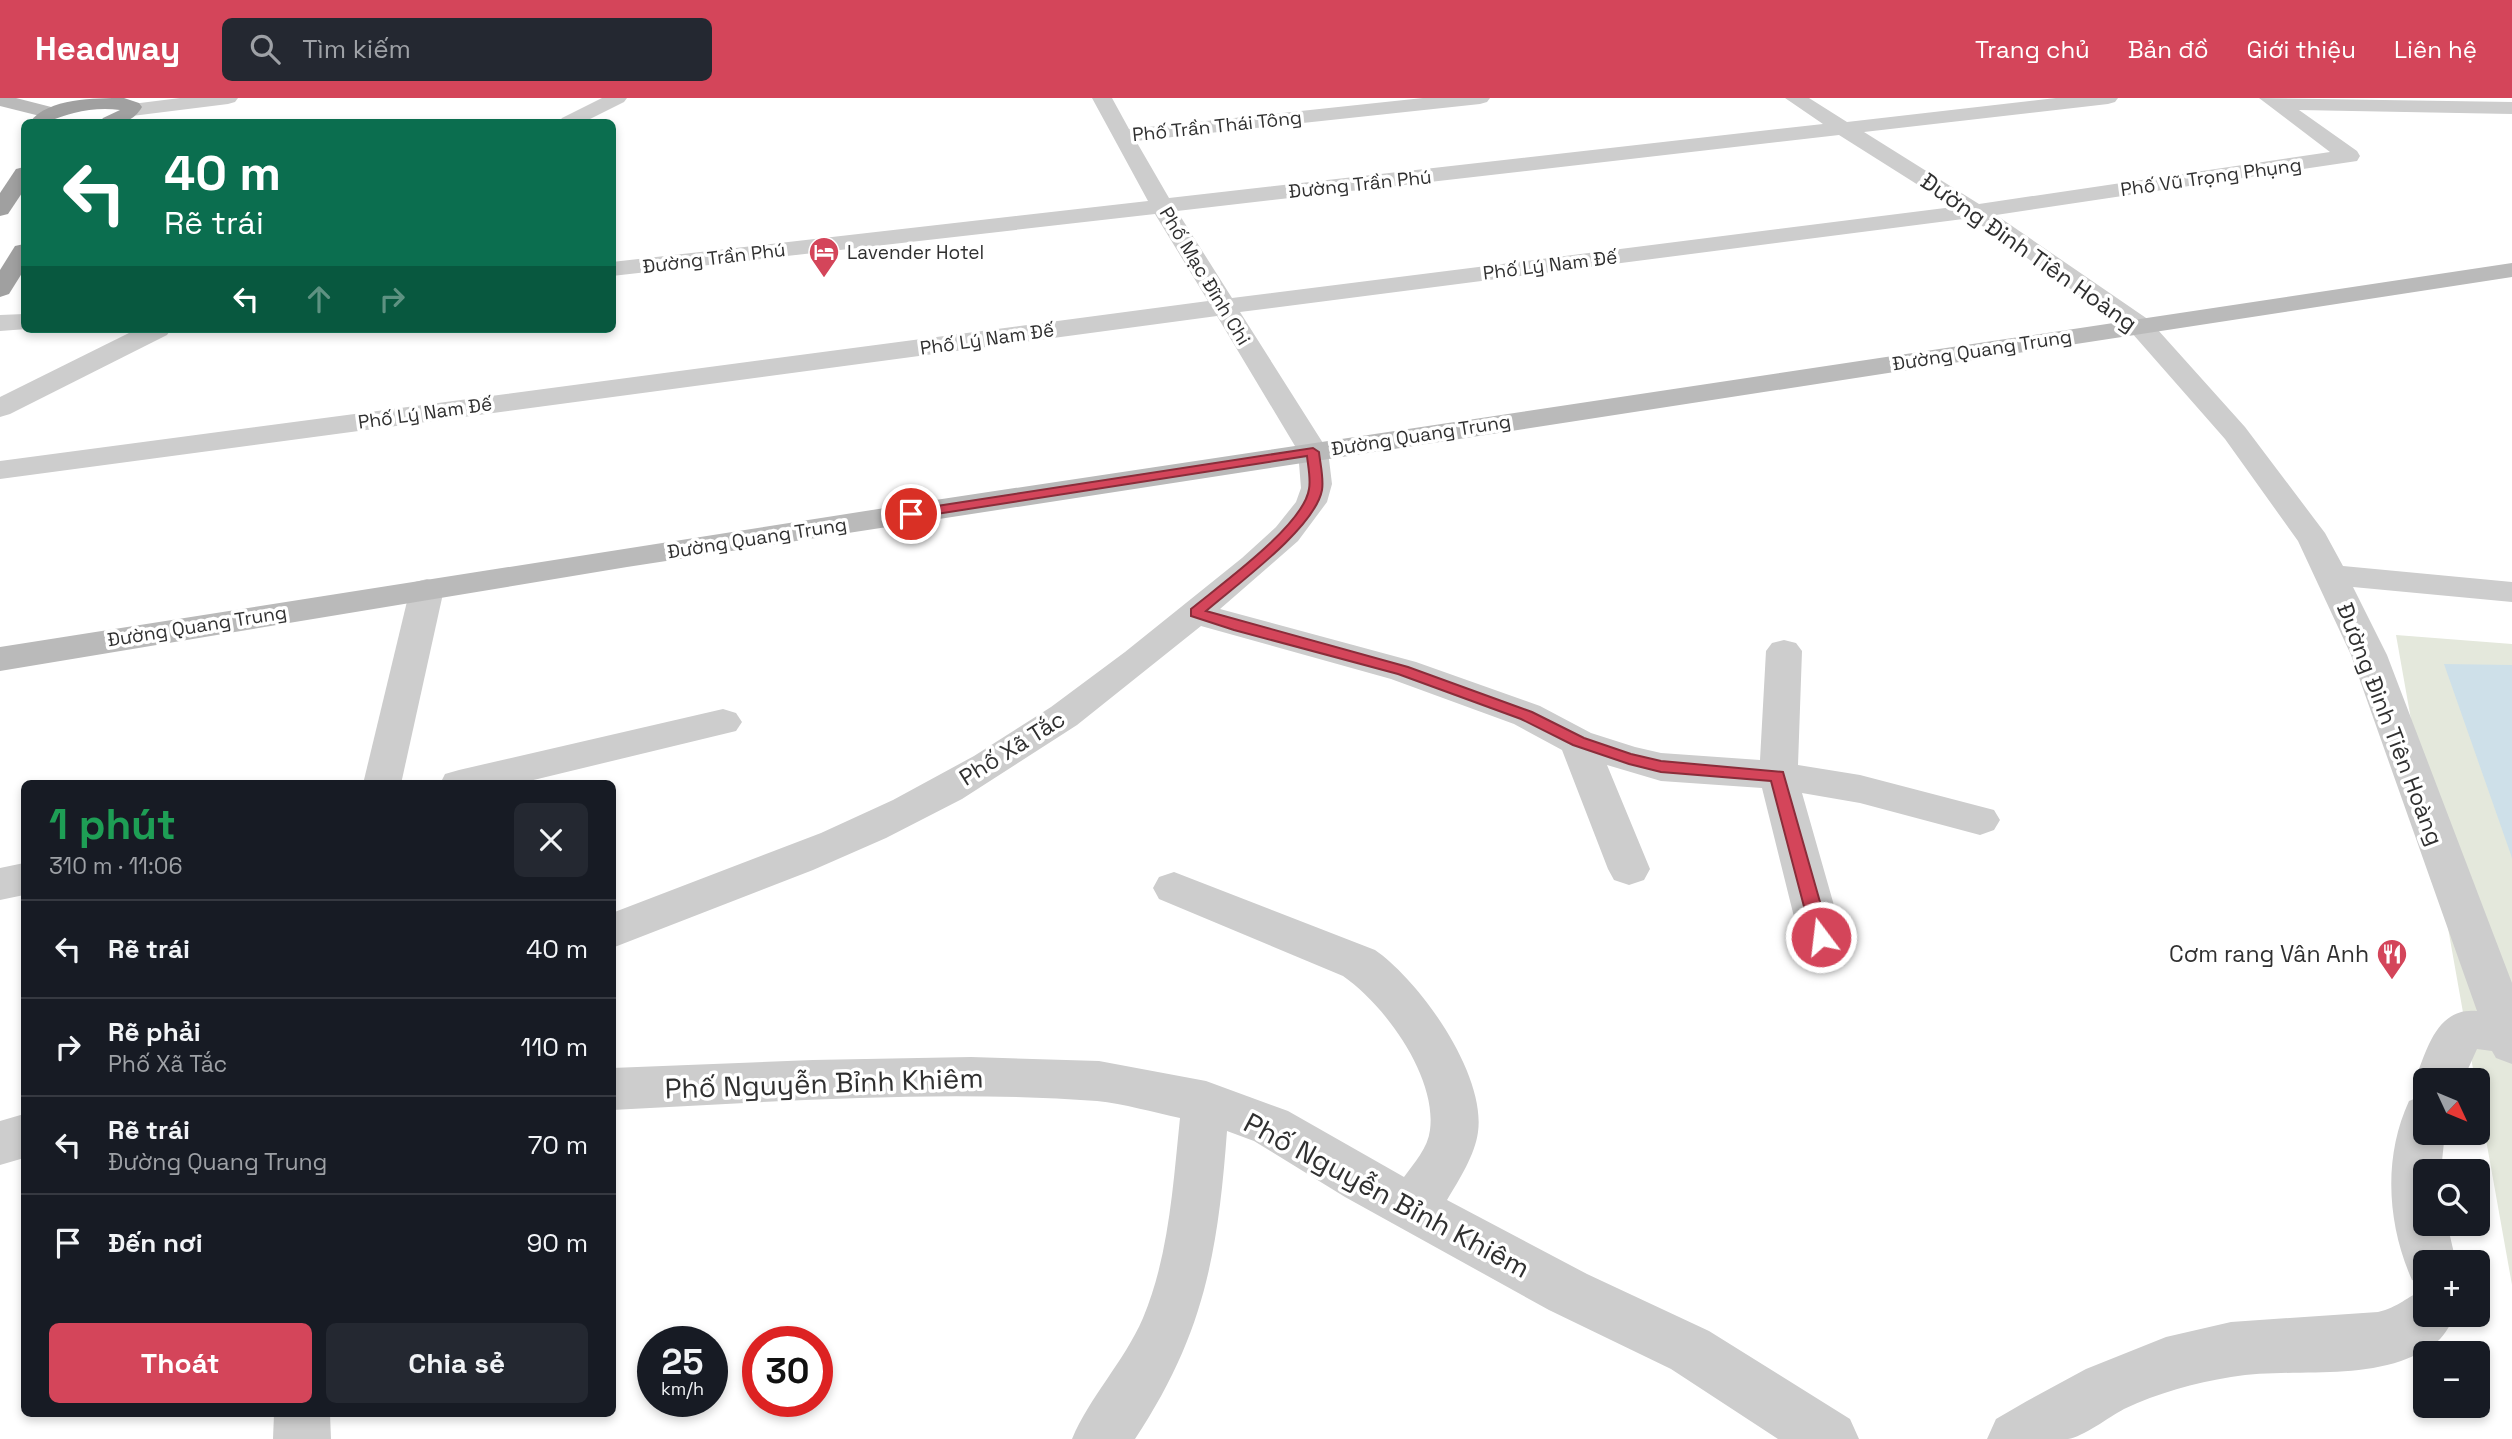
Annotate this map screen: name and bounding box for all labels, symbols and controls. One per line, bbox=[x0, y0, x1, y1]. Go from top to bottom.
search box bbox=[222, 18, 712, 81]
text: Headway bbox=[35, 28, 180, 70]
icon: search bbox=[246, 30, 284, 68]
text: Tìm kiếm bbox=[302, 32, 411, 66]
text: Trang chủ bbox=[1975, 34, 2090, 65]
text: Bản đồ bbox=[2128, 34, 2209, 65]
text: Giới thiệu bbox=[2247, 34, 2356, 65]
text: Liên hệ bbox=[2394, 34, 2477, 65]
street label: Phố Trần Thái Tông bbox=[1131, 105, 1303, 147]
text: 40 m bbox=[164, 142, 281, 204]
icon: left bbox=[49, 147, 140, 238]
street label: Phố Vũ Trọng Phụng bbox=[2119, 152, 2303, 202]
street label: Đường Trần Phú bbox=[1287, 164, 1433, 204]
street label: Đường Đinh Tiên Hoàng bbox=[1915, 166, 2143, 338]
street label: Phố Mạc Đĩnh Chi bbox=[1154, 202, 1256, 350]
text: Rẽ trái bbox=[164, 203, 264, 243]
hotel icon: Lavender Hotel bbox=[807, 235, 841, 279]
street label: Đường Trần Phú bbox=[641, 237, 787, 279]
place label: Lavender Hotel bbox=[847, 240, 984, 265]
street label: Phố Lý Nam Đế bbox=[1481, 244, 1619, 286]
icon: left bbox=[227, 280, 265, 318]
icon: ahead bbox=[300, 280, 338, 318]
icon: right bbox=[373, 280, 411, 318]
street label: Phố Lý Nam Đế bbox=[918, 317, 1056, 361]
street label: Đường Quang Trung bbox=[1891, 323, 2073, 377]
street label: Phố Lý Nam Đế bbox=[356, 391, 494, 435]
street label: Đường Quang Trung bbox=[1330, 408, 1512, 462]
pin bbox=[881, 484, 941, 544]
icon: arrive bbox=[892, 495, 930, 533]
street label: Đường Quang Trung bbox=[666, 511, 848, 565]
street label: Đường Đinh Tiên Hoàng bbox=[2330, 598, 2450, 850]
street label: Đường Quang Trung bbox=[106, 599, 288, 653]
street label: Phố Xã Tắc bbox=[953, 704, 1071, 792]
text: 1 phút bbox=[49, 798, 176, 851]
button: close bbox=[514, 803, 588, 877]
text: 310 m · 11:06 bbox=[49, 851, 183, 881]
position arrow bbox=[1784, 900, 1858, 974]
icon: left bbox=[49, 930, 87, 968]
text: Rẽ trái bbox=[108, 932, 190, 966]
text: 40 m bbox=[526, 932, 588, 966]
restaurant icon: Cơm rang Vân Anh bbox=[2375, 937, 2409, 981]
place label: Cơm rang Vân Anh bbox=[2169, 939, 2369, 969]
text: Rẽ phải bbox=[108, 1015, 201, 1049]
icon: right bbox=[49, 1028, 87, 1066]
text: 110 m bbox=[521, 1030, 588, 1064]
text: Phố Xã Tắc bbox=[108, 1049, 227, 1079]
street label: Phố Nguyễn Bỉnh Khiêm bbox=[664, 1059, 984, 1107]
north arrow bbox=[2413, 1068, 2490, 1144]
map controls bbox=[2413, 1068, 2490, 1418]
street label: Phố Nguyễn Bỉnh Khiêm bbox=[1238, 1104, 1536, 1286]
text: Rẽ trái bbox=[108, 1113, 190, 1147]
icon: left bbox=[49, 1126, 87, 1164]
text: 70 m bbox=[528, 1128, 588, 1162]
text: Đường Quang Trung bbox=[108, 1147, 327, 1177]
button: search bbox=[2413, 1159, 2490, 1236]
icon: arrive bbox=[49, 1224, 87, 1262]
text: Đến nơi bbox=[108, 1226, 203, 1260]
text: 90 m bbox=[526, 1226, 588, 1260]
button: + bbox=[2413, 1250, 2490, 1327]
button: Thoát bbox=[49, 1323, 312, 1403]
button: Chia sẻ bbox=[326, 1323, 588, 1403]
speed limit sign: 30 bbox=[742, 1326, 833, 1417]
text: 25 bbox=[662, 1340, 703, 1384]
button: − bbox=[2413, 1341, 2490, 1418]
text: km/h bbox=[661, 1377, 704, 1400]

